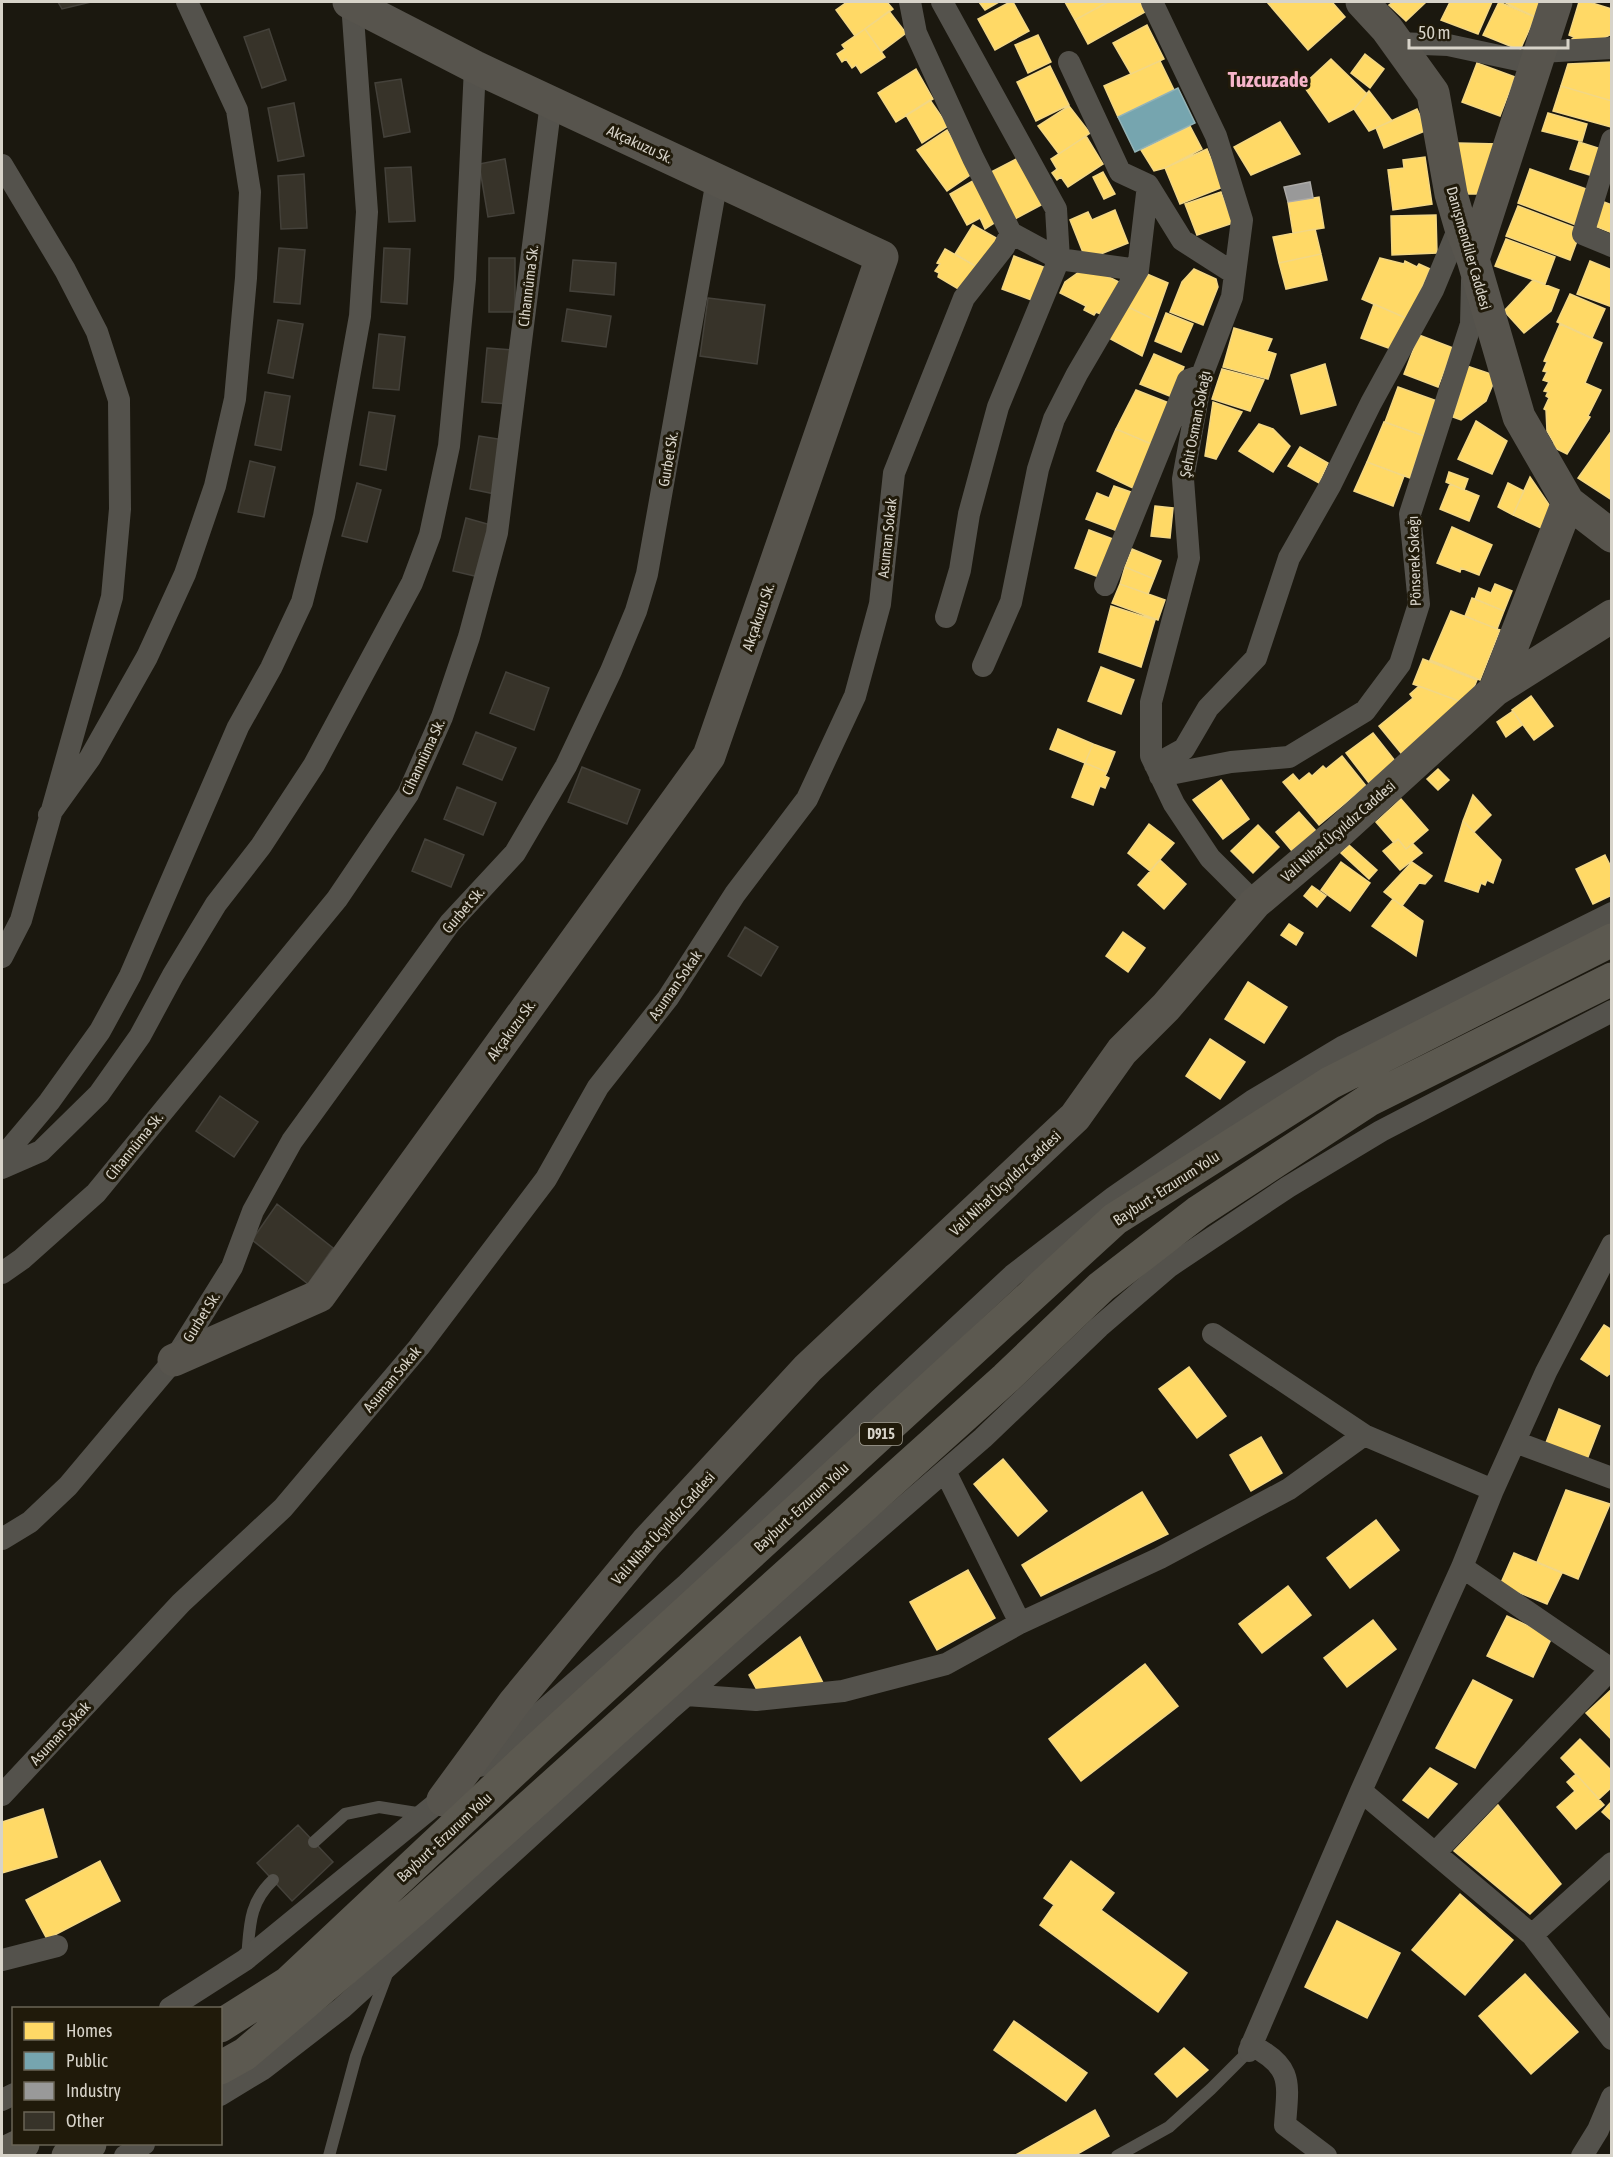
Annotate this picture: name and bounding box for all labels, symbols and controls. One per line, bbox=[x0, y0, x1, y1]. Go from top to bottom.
scale bar bbox=[1409, 12, 1568, 50]
text: 50 m bbox=[1418, 22, 1450, 43]
district label: Tuzcuzade bbox=[1228, 67, 1308, 91]
street label: Akçakuzu Sk. bbox=[605, 121, 676, 167]
street label: Danışmendiler Caddesi bbox=[1443, 184, 1495, 312]
street label: Cihannüma Sk. bbox=[515, 244, 541, 328]
street label: Şehit Osman Sokağı bbox=[1176, 369, 1214, 479]
street label: Gurbet Sk. bbox=[655, 430, 681, 488]
street label: Asuman Sokak bbox=[874, 497, 900, 579]
street label: Pönserek Sokağı bbox=[1404, 516, 1424, 606]
street label: Akçakuzu Sk. bbox=[739, 581, 778, 653]
street label: Cihannüma Sk. bbox=[398, 716, 448, 798]
street label: Vali Nihat Üçyıldız Caddesi bbox=[1277, 777, 1399, 885]
street label: Gurbet Sk. bbox=[438, 883, 488, 937]
street label: Asuman Sokak bbox=[645, 947, 705, 1023]
street label: Akçakuzu Sk. bbox=[483, 996, 539, 1063]
street label: Cihannüma Sk. bbox=[102, 1109, 167, 1183]
street label: Vali Nihat Üçyıldız Caddesi bbox=[946, 1127, 1064, 1239]
street label: Bayburt - Erzurum Yolu bbox=[1110, 1147, 1222, 1229]
street label: Gurbet Sk. bbox=[179, 1289, 223, 1345]
street label: Asuman Sokak bbox=[360, 1342, 425, 1415]
road number: D915 bbox=[860, 1423, 902, 1445]
street label: Bayburt - Erzurum Yolu bbox=[750, 1459, 852, 1555]
street label: Vali Nihat Üçyıldız Caddesi bbox=[608, 1468, 718, 1588]
street label: Asuman Sokak bbox=[26, 1697, 94, 1768]
street label: Bayburt - Erzurum Yolu bbox=[393, 1789, 495, 1885]
legend bbox=[12, 2007, 222, 2145]
text: Homes bbox=[66, 2020, 112, 2041]
text: Public bbox=[66, 2050, 108, 2071]
text: Industry bbox=[66, 2080, 121, 2101]
text: Other bbox=[66, 2110, 105, 2131]

